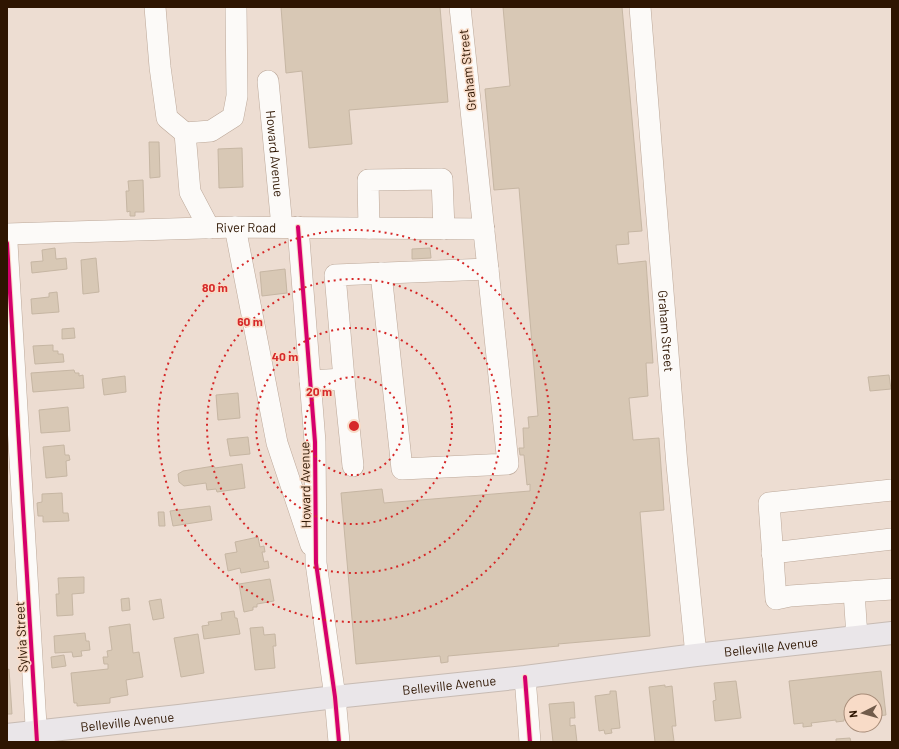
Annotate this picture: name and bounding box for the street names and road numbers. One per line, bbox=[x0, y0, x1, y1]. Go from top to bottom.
street label: Graham Street bbox=[455, 28, 479, 112]
street label: Howard Avenue bbox=[263, 110, 287, 198]
street label: River Road bbox=[215, 219, 276, 236]
street label: Graham Street bbox=[655, 289, 677, 372]
street label: Howard Avenue bbox=[296, 441, 314, 529]
street label: Sylvia Street bbox=[11, 601, 31, 673]
street label: Belleville Avenue bbox=[723, 633, 819, 660]
street label: Belleville Avenue bbox=[401, 672, 497, 698]
street label: Belleville Avenue bbox=[80, 709, 175, 735]

